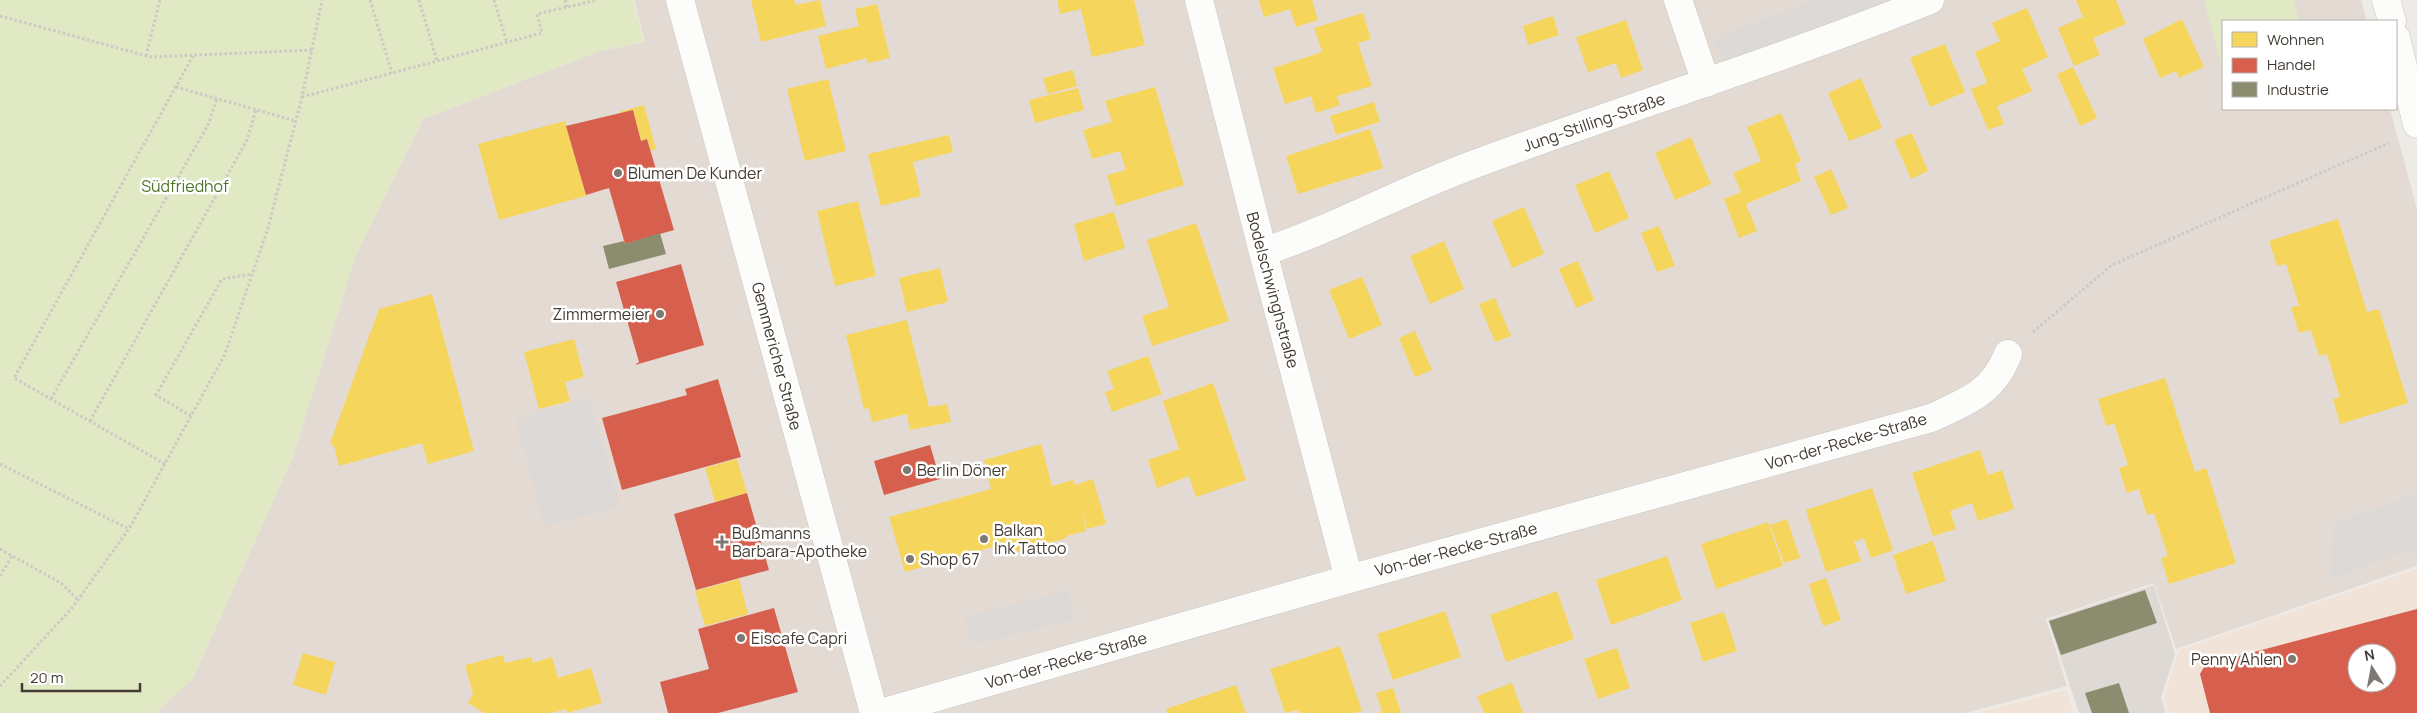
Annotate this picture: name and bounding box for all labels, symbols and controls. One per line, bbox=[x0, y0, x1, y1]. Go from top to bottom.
legend bbox=[2222, 20, 2397, 110]
text: Wohnen bbox=[2267, 29, 2324, 50]
text: Handel bbox=[2267, 54, 2316, 75]
text: Industrie bbox=[2267, 79, 2329, 100]
street label: Jung-Stilling-Straße bbox=[1520, 87, 1668, 157]
place label: Blumen De Kunder bbox=[628, 162, 762, 184]
marker: Blumen De Kunder bbox=[612, 167, 624, 179]
park label: Südfriedhof bbox=[141, 175, 229, 197]
street label: Bodelschwinghstraße bbox=[1242, 209, 1304, 371]
street label: Gemmericher Straße bbox=[747, 279, 807, 433]
place label: Zimmermeier bbox=[553, 303, 650, 325]
marker: Zimmermeier bbox=[654, 308, 666, 320]
street label: Von-der-Recke-Straße bbox=[1763, 407, 1929, 475]
place label: Berlin Döner bbox=[917, 459, 1007, 481]
marker: Berlin Döner bbox=[901, 464, 913, 476]
street label: Von-der-Recke-Straße bbox=[1372, 517, 1540, 581]
place label: Balkan Ink Tattoo bbox=[994, 519, 1066, 559]
place label: Bußmanns Barbara-Apotheke bbox=[732, 522, 867, 562]
marker: Balkan Ink Tattoo bbox=[978, 533, 990, 545]
marker: Bußmanns Barbara-Apotheke bbox=[716, 536, 728, 548]
place label: Shop 67 bbox=[920, 548, 979, 570]
marker: Shop 67 bbox=[904, 553, 916, 565]
street label: Von-der-Recke-Straße bbox=[983, 626, 1149, 694]
place label: Eiscafe Capri bbox=[751, 627, 847, 649]
marker: Eiscafe Capri bbox=[735, 632, 747, 644]
north arrow bbox=[2347, 643, 2397, 693]
text: N bbox=[2363, 644, 2376, 665]
place label: Penny Ahlen bbox=[2191, 648, 2282, 670]
marker: Penny Ahlen bbox=[2286, 653, 2298, 665]
scale bar bbox=[22, 660, 140, 692]
text: 20 m bbox=[30, 667, 63, 688]

